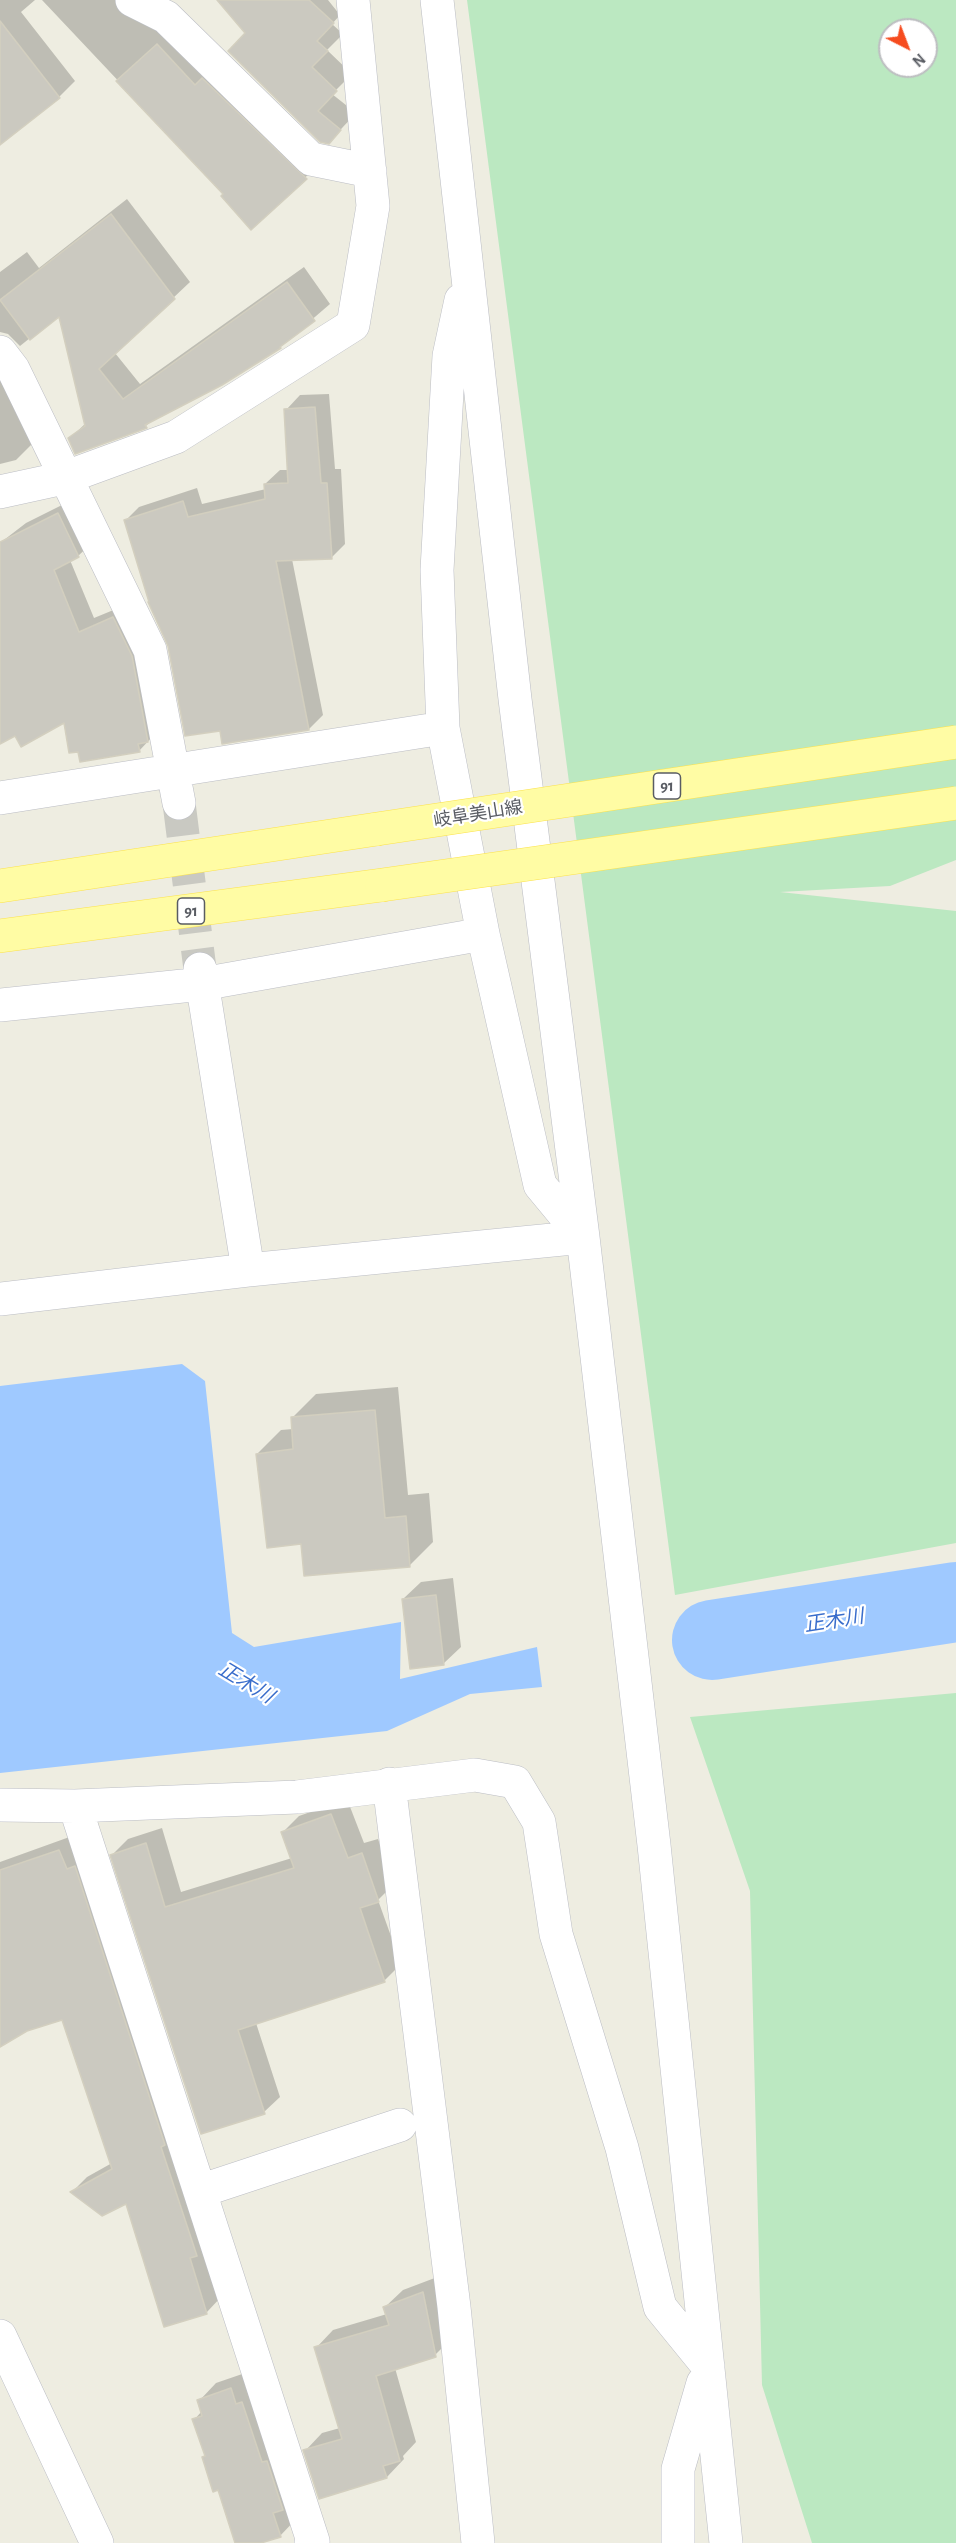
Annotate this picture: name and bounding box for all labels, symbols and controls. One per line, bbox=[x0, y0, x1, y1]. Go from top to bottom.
north arrow bbox=[878, 18, 938, 78]
text: N bbox=[909, 50, 928, 70]
road number: 91 bbox=[654, 773, 680, 799]
street label: 岐阜美山線 bbox=[432, 796, 524, 832]
road number: 91 bbox=[178, 898, 204, 924]
water label: 正木川 bbox=[802, 1604, 866, 1638]
water label: 正木川 bbox=[214, 1657, 278, 1709]

